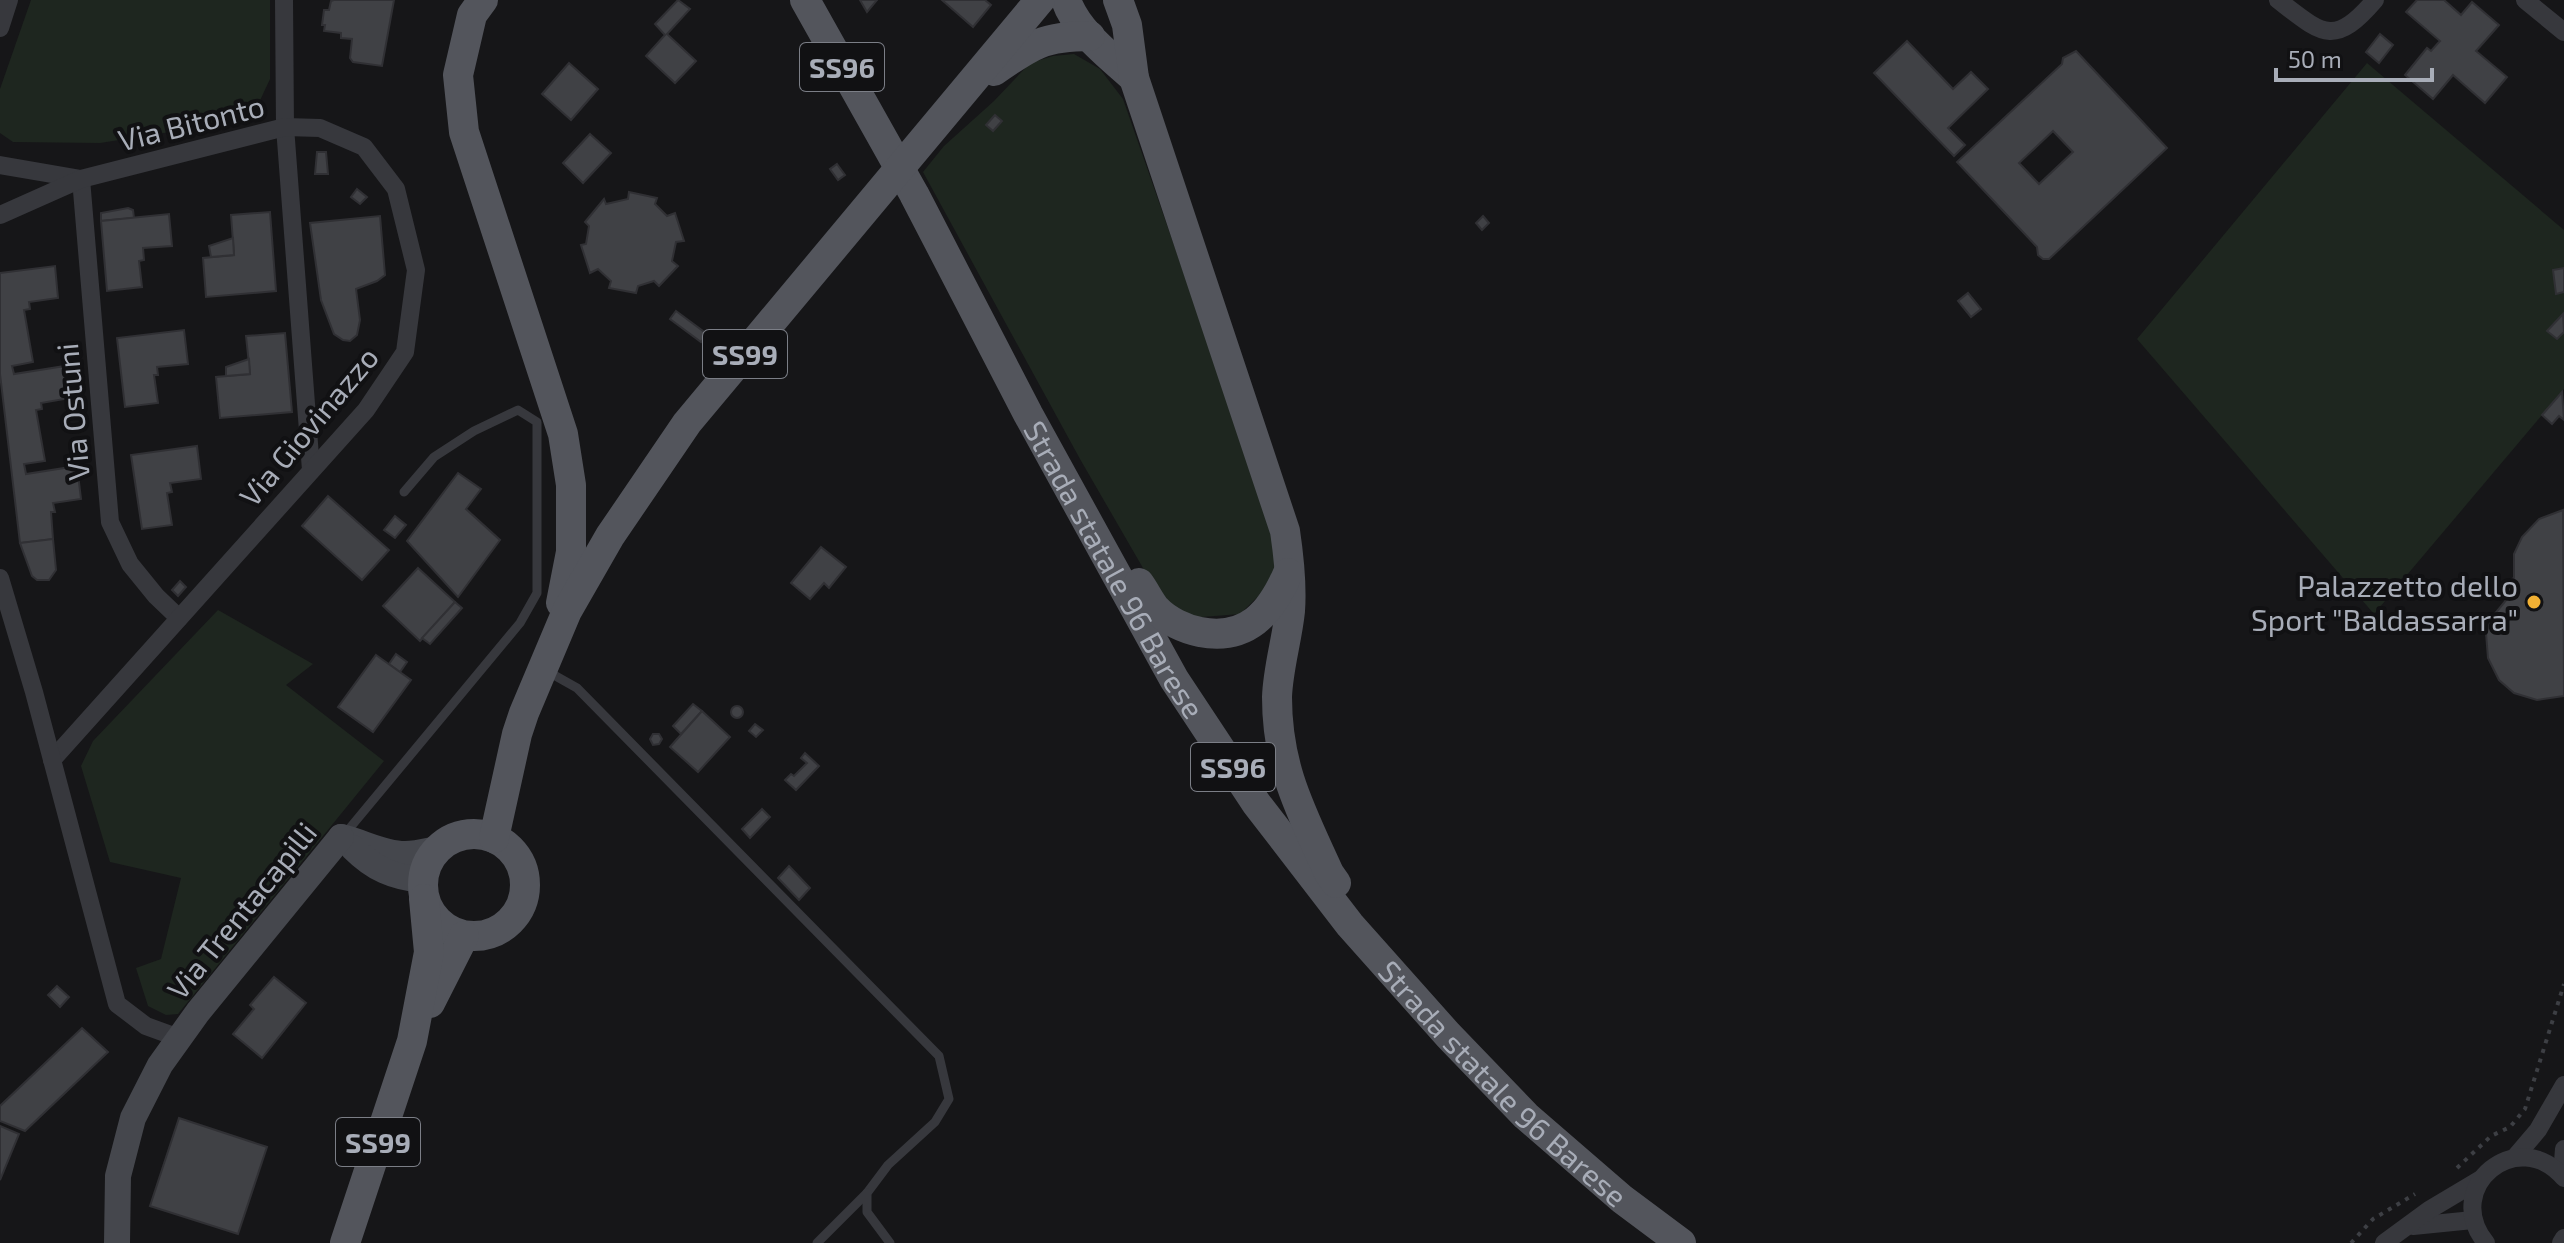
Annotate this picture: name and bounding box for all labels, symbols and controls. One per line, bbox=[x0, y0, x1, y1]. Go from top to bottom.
scale bar bbox=[2276, 32, 2432, 82]
road number: SS96 bbox=[800, 43, 884, 91]
text: 50 m bbox=[2288, 44, 2342, 73]
street label: Via Bitonto bbox=[114, 86, 268, 158]
road number: SS99 bbox=[703, 330, 787, 378]
street label: Via Giovinazzo bbox=[231, 339, 385, 513]
street label: Via Ostuni bbox=[48, 342, 96, 482]
street label: Strada statale 96 Barese bbox=[1017, 414, 1213, 725]
place label: Palazzetto dello Sport "Baldassarra" bbox=[2251, 567, 2518, 637]
marker: Palazzetto dello Sport "Baldassarra" bbox=[2525, 593, 2543, 611]
road number: SS96 bbox=[1191, 743, 1275, 791]
street label: Via Trentacapilli bbox=[159, 814, 323, 1006]
street label: Strada statale 96 Barese bbox=[1372, 953, 1635, 1213]
road number: SS99 bbox=[336, 1118, 420, 1166]

